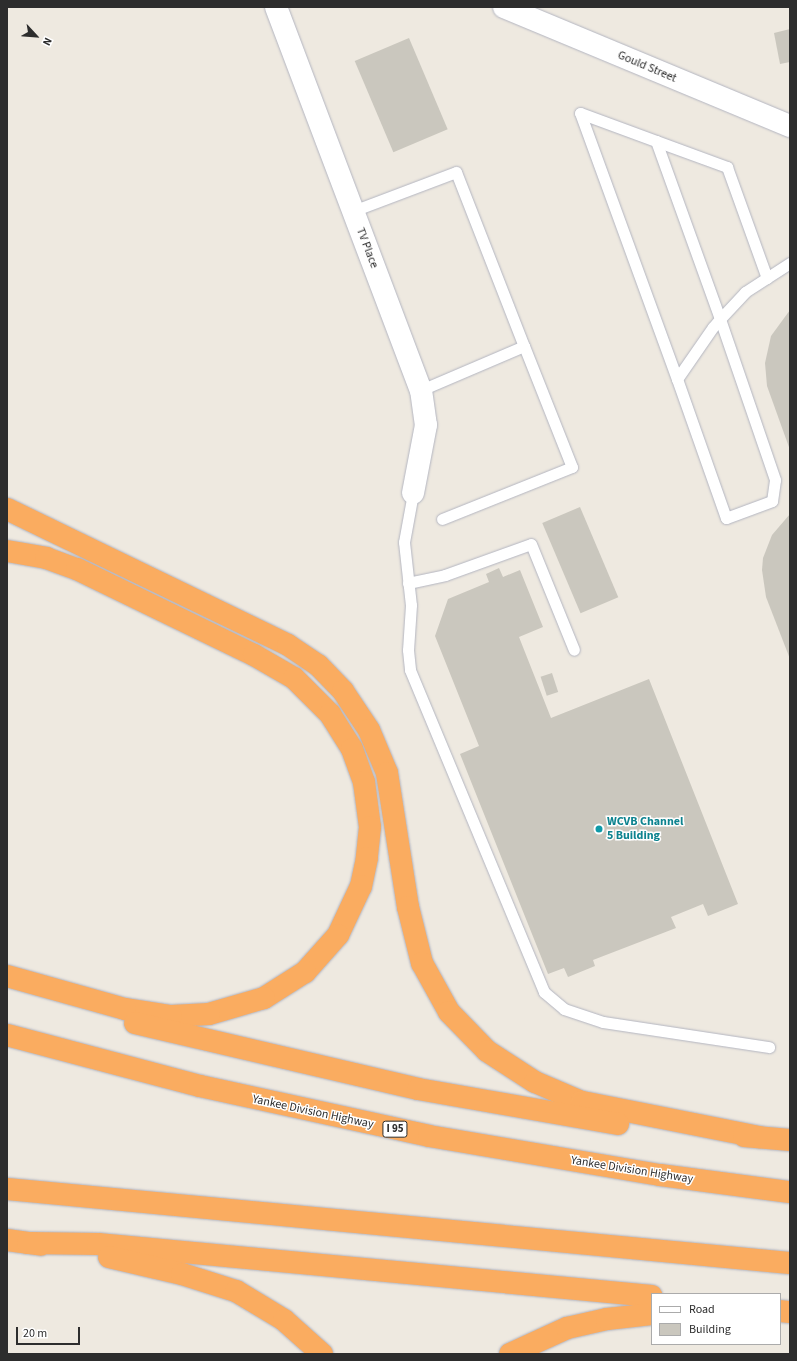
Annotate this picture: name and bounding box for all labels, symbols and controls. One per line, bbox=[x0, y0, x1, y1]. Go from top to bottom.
north arrow bbox=[16, 16, 56, 56]
text: N bbox=[39, 35, 56, 48]
street label: Gould Street bbox=[615, 48, 679, 86]
street label: TV Place bbox=[353, 226, 381, 270]
place label: WCVB Channel 5 Building bbox=[607, 815, 683, 843]
marker: WCVB Channel 5 Building bbox=[594, 824, 604, 834]
street label: Yankee Division Highway bbox=[251, 1092, 375, 1132]
road number: I 95 bbox=[382, 1120, 408, 1138]
street label: Yankee Division Highway bbox=[570, 1153, 694, 1187]
legend bbox=[651, 1293, 781, 1345]
text: Road bbox=[689, 1301, 715, 1318]
scale bar bbox=[18, 1319, 82, 1345]
text: Building bbox=[689, 1321, 731, 1338]
text: 20 m bbox=[23, 1325, 47, 1342]

